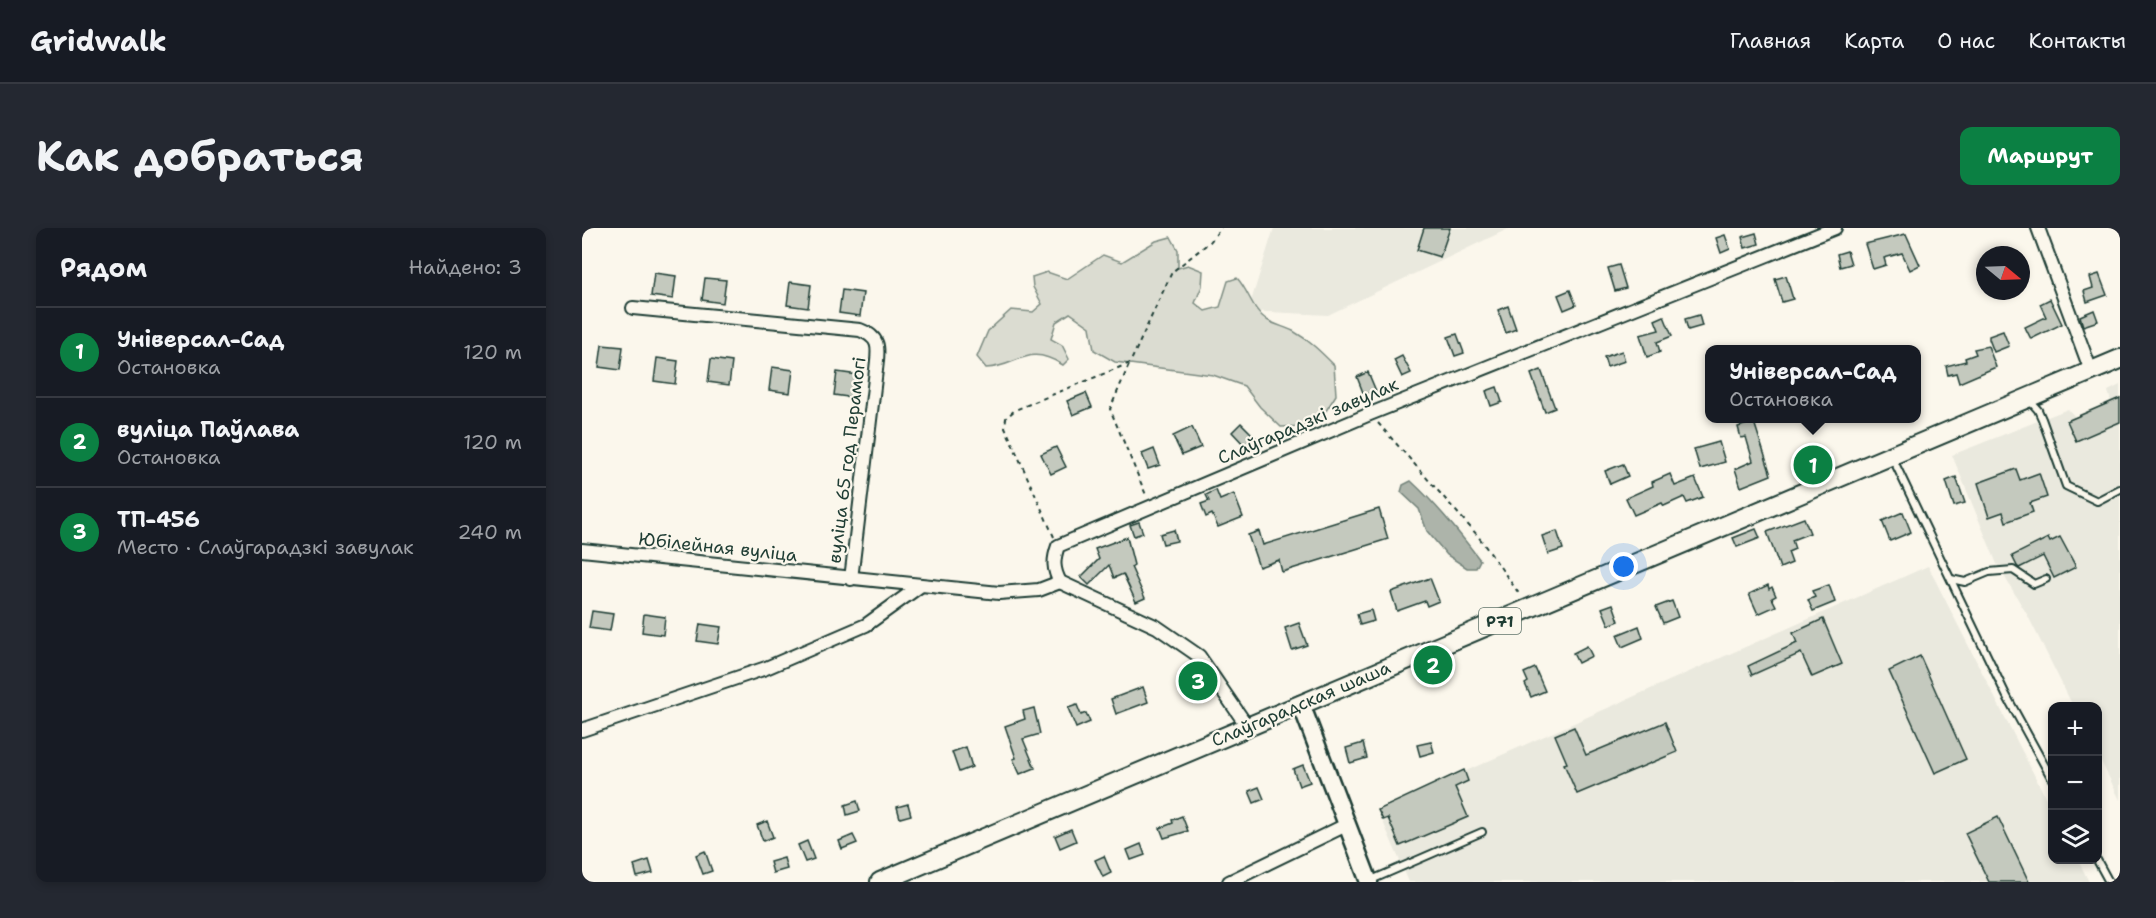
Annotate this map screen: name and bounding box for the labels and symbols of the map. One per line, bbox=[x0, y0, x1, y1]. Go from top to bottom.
north arrow bbox=[1976, 246, 2030, 300]
street label: вуліца 65 год Перамогі bbox=[822, 355, 872, 565]
street label: Слаўгарадзкі завулак bbox=[1214, 372, 1402, 470]
pin: 1 bbox=[1794, 442, 1832, 488]
street label: Юбілейная вуліца bbox=[637, 527, 799, 567]
your location bbox=[1609, 552, 1638, 581]
road number: Р71 bbox=[1479, 608, 1521, 634]
pin: 2 bbox=[1414, 642, 1452, 688]
street label: Слаўгарадская шаша bbox=[1208, 655, 1394, 753]
pin: 3 bbox=[1178, 658, 1218, 704]

